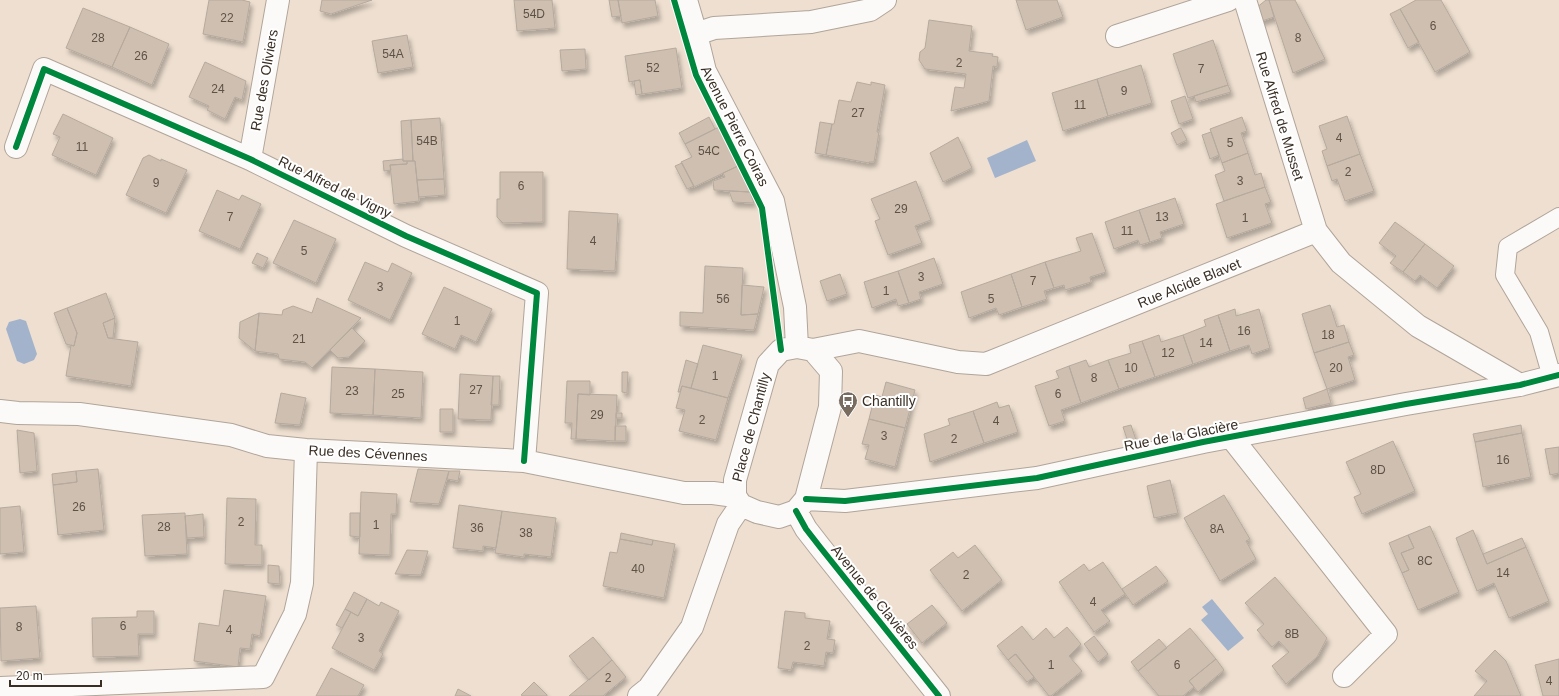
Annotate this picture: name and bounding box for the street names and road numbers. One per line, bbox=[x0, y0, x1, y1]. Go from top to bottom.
street label: Rue des Oliviers bbox=[247, 28, 281, 132]
street label: Rue Alfred de Musset bbox=[1253, 50, 1307, 182]
street label: Avenue Pierre Coiras bbox=[698, 63, 772, 189]
street label: Rue Alfred de Vigny bbox=[276, 153, 394, 221]
street label: Rue Alcide Blavet bbox=[1135, 255, 1243, 311]
street label: Place de Chantilly bbox=[729, 371, 773, 483]
street label: Rue de la Glacière bbox=[1123, 416, 1240, 454]
street label: Rue des Cévennes bbox=[308, 442, 428, 464]
street label: Avenue de Clavières bbox=[828, 542, 922, 652]

